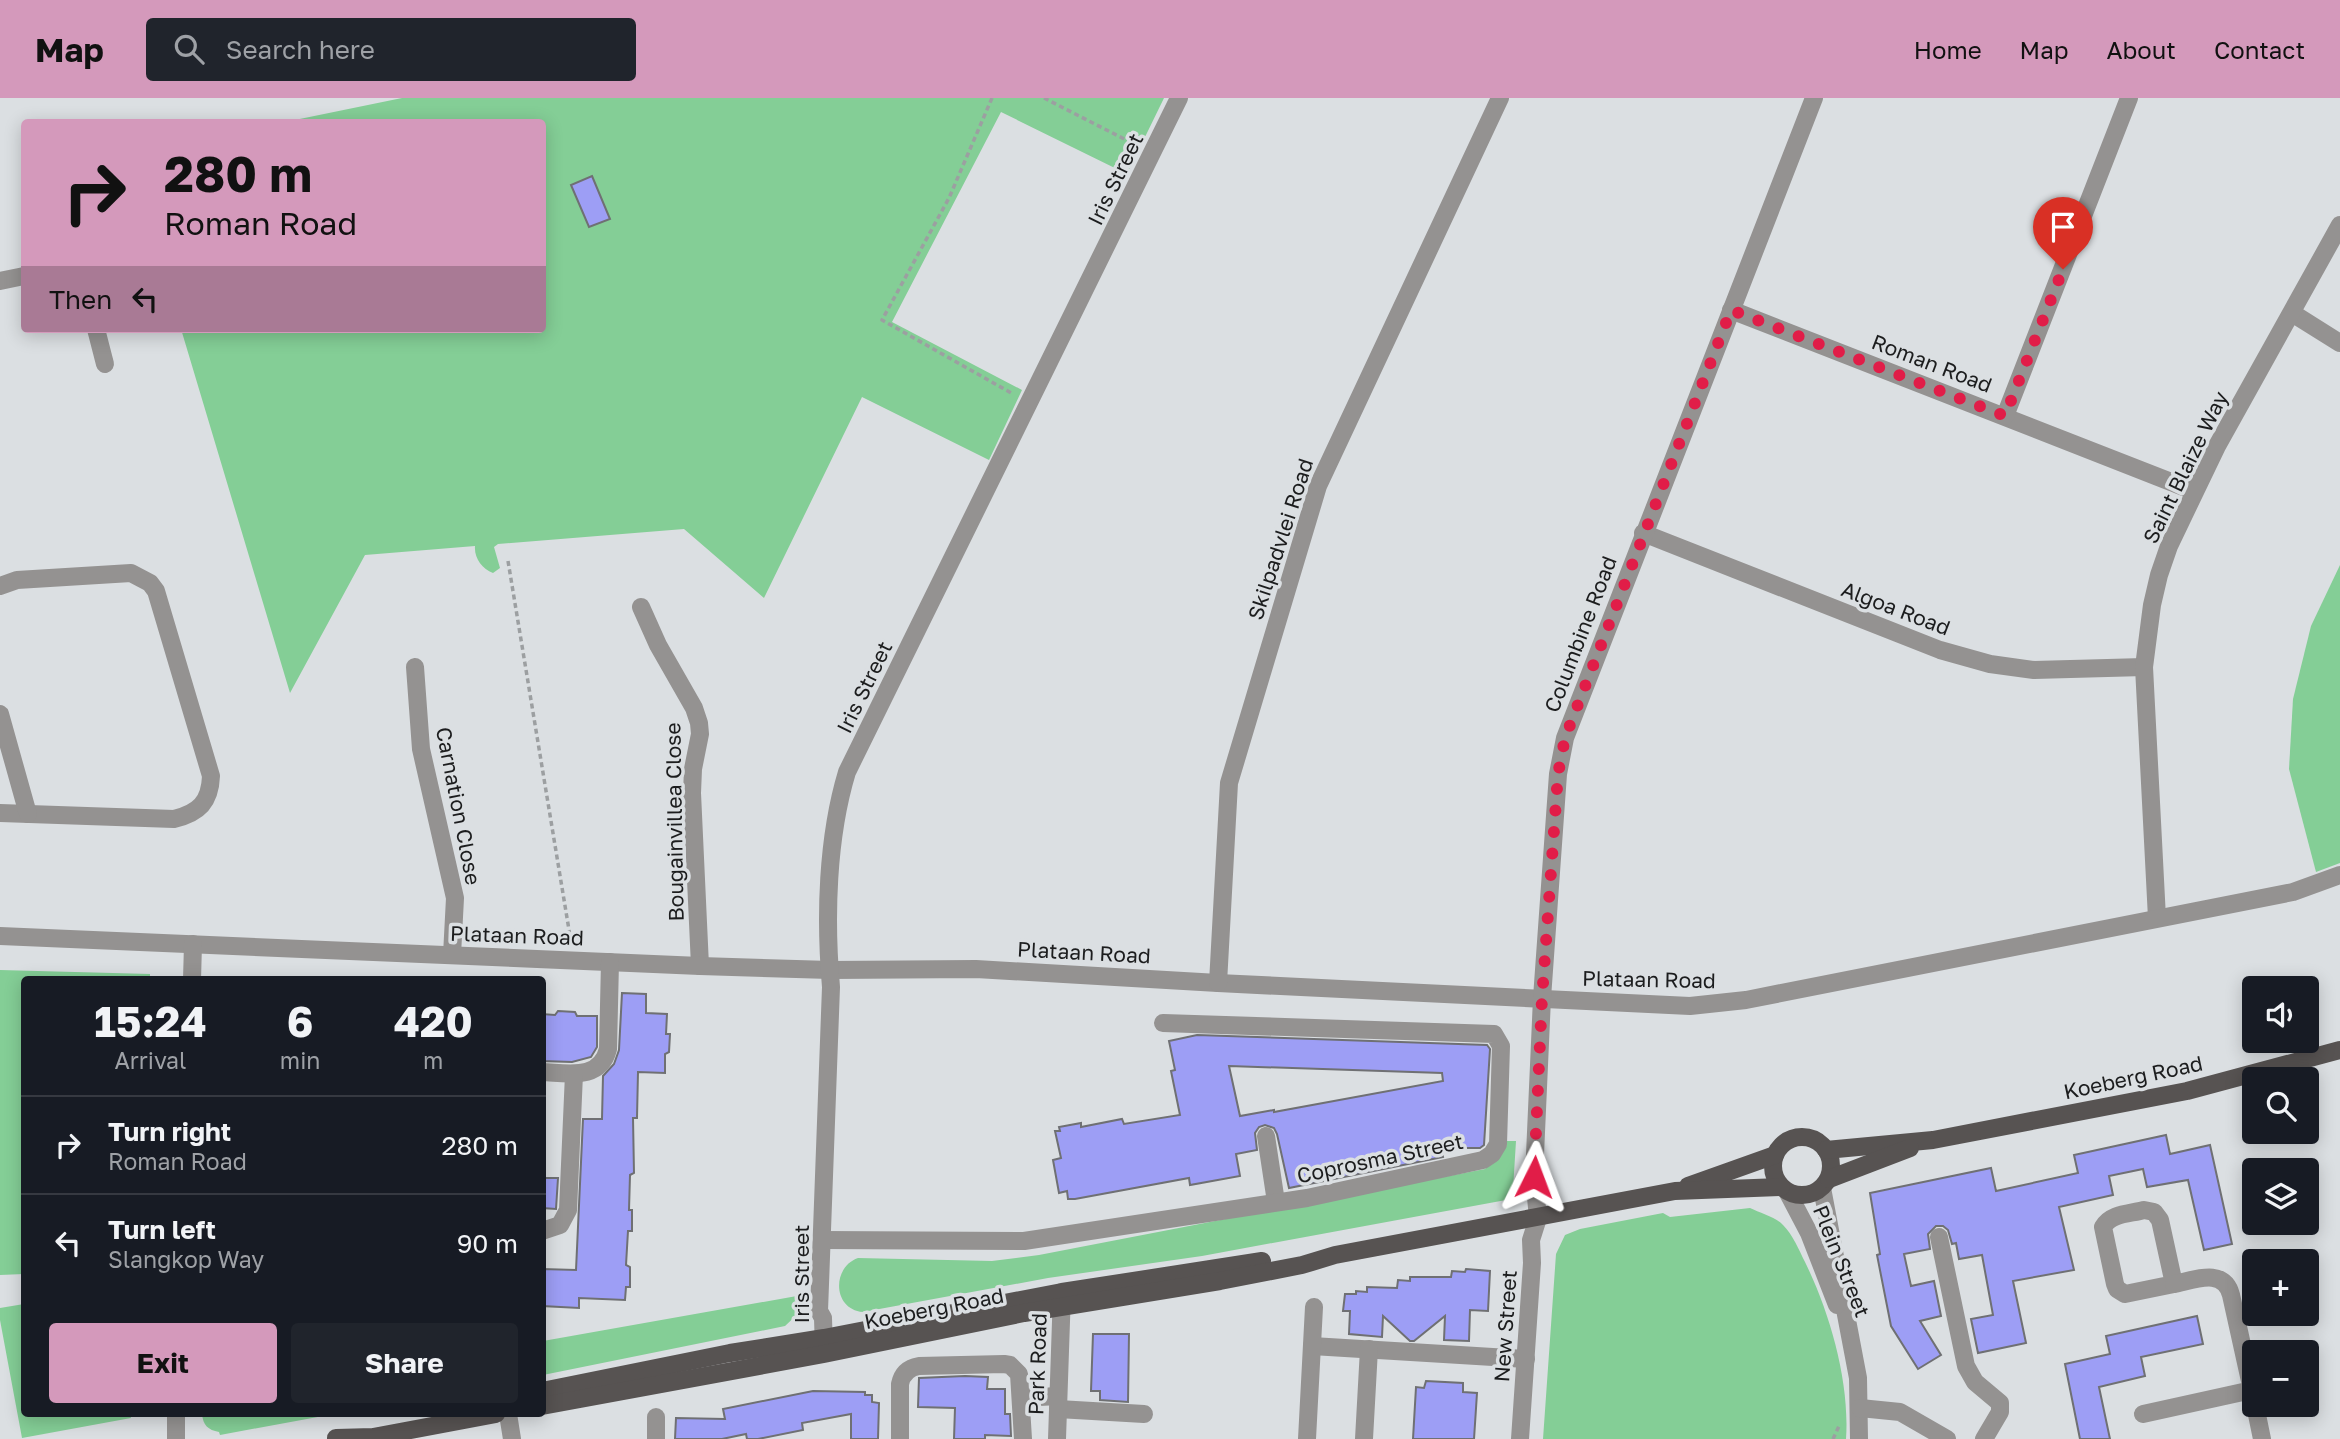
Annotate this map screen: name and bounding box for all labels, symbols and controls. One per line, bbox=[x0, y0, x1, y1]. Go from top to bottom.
search box bbox=[146, 18, 636, 81]
text: Map bbox=[35, 30, 104, 69]
icon: search bbox=[170, 30, 208, 68]
text: Search here bbox=[226, 34, 375, 65]
text: Home bbox=[1914, 35, 1982, 64]
text: Map bbox=[2020, 35, 2069, 64]
text: About bbox=[2107, 35, 2176, 64]
text: Contact bbox=[2214, 35, 2305, 64]
street label: Iris Street bbox=[1082, 129, 1148, 229]
text: 280 m bbox=[164, 144, 312, 203]
icon: right bbox=[49, 147, 140, 238]
pin bbox=[2033, 197, 2093, 269]
text: Roman Road bbox=[164, 204, 357, 242]
icon: arrive bbox=[2044, 208, 2082, 246]
icon: left bbox=[126, 280, 164, 318]
text: Then bbox=[49, 284, 112, 315]
street label: Roman Road bbox=[1868, 328, 1996, 398]
street label: Saint Blaize Way bbox=[2137, 386, 2233, 547]
street label: Skilpadvlei Road bbox=[1242, 455, 1318, 623]
street label: Columbine Road bbox=[1538, 552, 1622, 716]
street label: Algoa Road bbox=[1838, 575, 1954, 641]
street label: Iris Street bbox=[831, 637, 897, 737]
street label: Bougainvillea Close bbox=[659, 722, 689, 922]
street label: Carnation Close bbox=[431, 725, 487, 887]
street label: Plataan Road bbox=[450, 920, 584, 950]
street label: Plataan Road bbox=[1016, 936, 1152, 968]
street label: Plataan Road bbox=[1582, 965, 1716, 993]
map controls bbox=[2242, 976, 2319, 1417]
button: sound bbox=[2242, 976, 2319, 1053]
text: 15:24 bbox=[94, 996, 207, 1046]
text: 6 bbox=[287, 996, 314, 1046]
text: 420 bbox=[394, 996, 473, 1046]
text: Arrival bbox=[114, 1046, 186, 1074]
text: min bbox=[280, 1046, 321, 1074]
text: m bbox=[423, 1046, 443, 1074]
street label: Koeberg Road bbox=[2061, 1050, 2205, 1104]
button: search bbox=[2242, 1067, 2319, 1144]
text: Turn right bbox=[108, 1116, 231, 1147]
icon: right bbox=[49, 1126, 87, 1164]
street label: Coprosma Street bbox=[1294, 1128, 1466, 1188]
text: 280 m bbox=[441, 1130, 518, 1161]
position arrow bbox=[1497, 1140, 1571, 1214]
text: Roman Road bbox=[108, 1147, 247, 1175]
button: layers bbox=[2242, 1158, 2319, 1235]
street label: Plein Street bbox=[1808, 1201, 1876, 1321]
text: Turn left bbox=[108, 1214, 216, 1245]
icon: left bbox=[49, 1224, 87, 1262]
street label: Iris Street bbox=[788, 1225, 814, 1323]
text: 90 m bbox=[457, 1228, 518, 1259]
text: Slangkop Way bbox=[108, 1245, 264, 1273]
button: + bbox=[2242, 1249, 2319, 1326]
street label: New Street bbox=[1488, 1269, 1522, 1383]
street label: Koeberg Road bbox=[862, 1282, 1006, 1334]
street label: Park Road bbox=[1022, 1312, 1052, 1416]
button: Exit bbox=[49, 1323, 277, 1403]
button: Share bbox=[291, 1323, 518, 1403]
button: − bbox=[2242, 1340, 2319, 1417]

